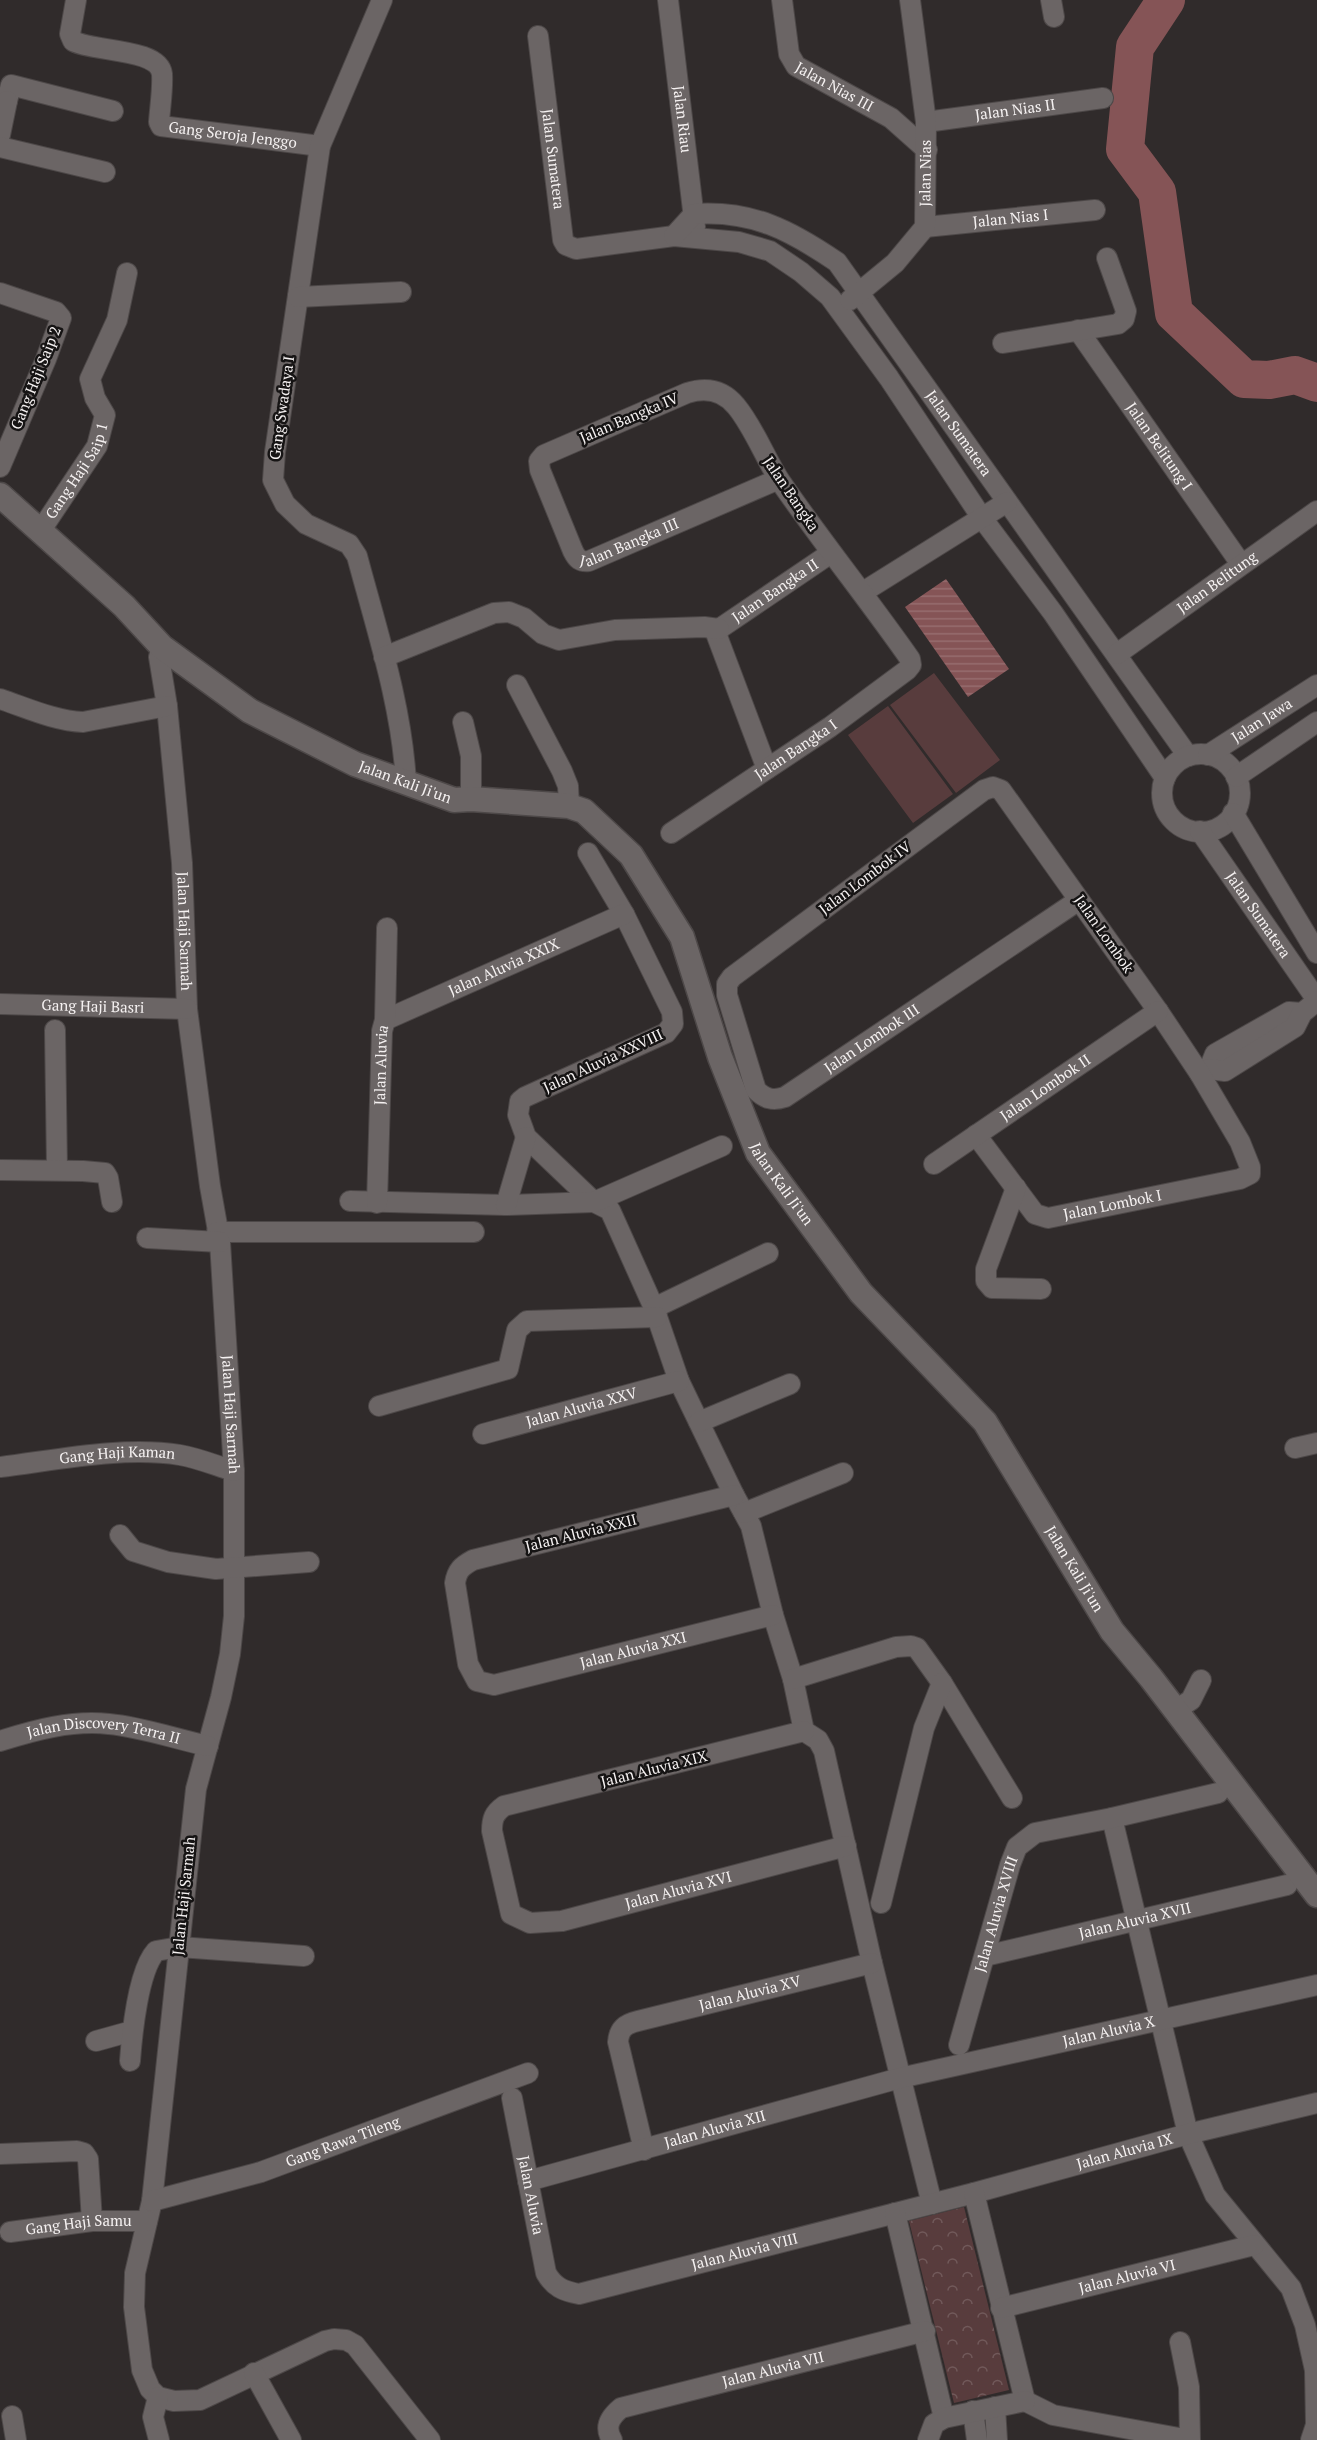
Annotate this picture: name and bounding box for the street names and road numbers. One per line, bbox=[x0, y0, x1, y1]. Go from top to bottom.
street label: Jalan Nias III bbox=[792, 57, 877, 116]
street label: Jalan Riau bbox=[669, 84, 697, 154]
street label: Jalan Nias II bbox=[973, 94, 1057, 124]
street label: Jalan Sumatera bbox=[538, 108, 570, 211]
street label: Gang Seroja Jenggo bbox=[167, 116, 298, 152]
street label: Jalan Nias bbox=[914, 140, 935, 207]
street label: Jalan Nias I bbox=[972, 204, 1049, 231]
street label: Gang Haji Saip 2 bbox=[5, 323, 65, 432]
street label: Gang Swadaya I bbox=[264, 355, 298, 461]
street label: Jalan Sumatera bbox=[922, 386, 997, 480]
street label: Jalan Bangka IV bbox=[576, 387, 682, 447]
street label: Jalan Belitung I bbox=[1122, 398, 1198, 494]
street label: Gang Haji Saip 1 bbox=[40, 420, 112, 522]
street label: Jalan Bangka bbox=[759, 452, 824, 535]
street label: Jalan Bangka III bbox=[578, 512, 682, 571]
street label: Jalan Belitung bbox=[1172, 545, 1262, 617]
street label: Jalan Bangka II bbox=[727, 553, 822, 626]
street label: Jalan Jawa bbox=[1227, 692, 1296, 747]
street label: Jalan Bangka I bbox=[750, 714, 841, 784]
street label: Jalan Kali Ji'un bbox=[356, 755, 455, 807]
street label: Jalan Lombok IV bbox=[814, 836, 915, 918]
street label: Jalan Sumatera bbox=[1222, 867, 1296, 962]
street label: Jalan Haji Sarmah bbox=[173, 871, 197, 991]
street label: Jalan Lombok bbox=[1071, 890, 1139, 977]
street label: Jalan Aluvia XXIX bbox=[445, 933, 562, 1000]
street label: Gang Haji Basri bbox=[41, 994, 145, 1017]
street label: Jalan Lombok III bbox=[820, 999, 923, 1077]
street label: Jalan Aluvia bbox=[369, 1022, 392, 1105]
street label: Jalan Aluvia XXVIII bbox=[539, 1024, 666, 1097]
street label: Jalan Lombok II bbox=[996, 1049, 1094, 1125]
street label: Jalan Kali Ji'un bbox=[746, 1140, 819, 1229]
street label: Jalan Lombok I bbox=[1061, 1184, 1163, 1224]
street label: Jalan Haji Sarmah bbox=[218, 1354, 245, 1475]
street label: Jalan Aluvia XXV bbox=[523, 1382, 640, 1431]
street label: Gang Haji Kaman bbox=[58, 1441, 176, 1468]
street label: Jalan Aluvia XXII bbox=[523, 1508, 639, 1556]
street label: Jalan Kali Ji'un bbox=[1041, 1522, 1109, 1615]
street label: Jalan Aluvia XXI bbox=[578, 1626, 688, 1672]
street label: Jalan Discovery Terra II bbox=[24, 1712, 183, 1748]
street label: Jalan Aluvia XIX bbox=[598, 1745, 709, 1791]
street label: Jalan Haji Sarmah bbox=[167, 1835, 199, 1956]
street label: Jalan Aluvia XVIII bbox=[969, 1853, 1022, 1974]
street label: Jalan Aluvia XVI bbox=[623, 1866, 734, 1913]
street label: Jalan Aluvia XVII bbox=[1077, 1897, 1193, 1943]
street label: Jalan Aluvia XV bbox=[697, 1970, 803, 2015]
street label: Jalan Aluvia X bbox=[1061, 2010, 1157, 2050]
street label: Jalan Aluvia XII bbox=[662, 2105, 768, 2152]
street label: Gang Rawa Tileng bbox=[283, 2110, 403, 2171]
street label: Jalan Aluvia IX bbox=[1074, 2128, 1175, 2173]
street label: Jalan Aluvia bbox=[514, 2154, 549, 2237]
street label: Gang Haji Samu bbox=[24, 2210, 132, 2239]
street label: Jalan Aluvia VIII bbox=[689, 2227, 800, 2274]
street label: Jalan Aluvia VI bbox=[1076, 2254, 1177, 2297]
street label: Jalan Aluvia VII bbox=[720, 2346, 826, 2391]

